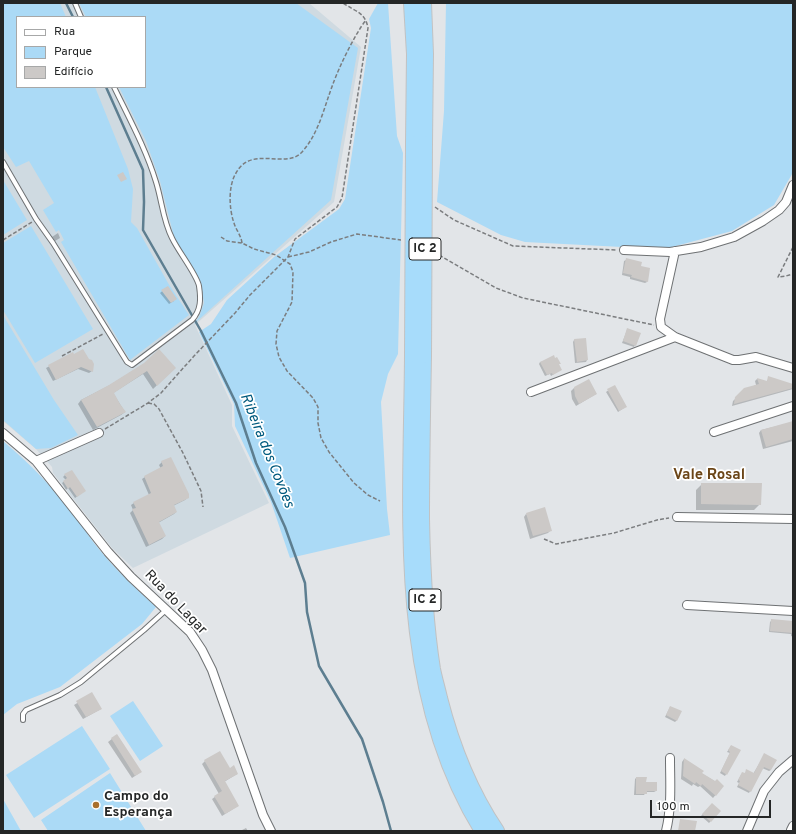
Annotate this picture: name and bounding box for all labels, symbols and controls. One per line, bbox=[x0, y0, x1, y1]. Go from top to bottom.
legend bbox=[16, 16, 146, 88]
text: Rua bbox=[54, 24, 75, 40]
text: Parque bbox=[54, 44, 92, 60]
text: Edifício bbox=[54, 64, 93, 80]
road number: IC 2 bbox=[409, 238, 441, 260]
water label: Ribeira dos Covões bbox=[235, 391, 297, 511]
district label: Vale Rosal bbox=[673, 467, 745, 485]
street label: Rua do Lagar bbox=[140, 567, 210, 639]
road number: IC 2 bbox=[409, 589, 441, 611]
place label: Campo do Esperança bbox=[104, 789, 173, 822]
scale bar bbox=[652, 792, 773, 818]
text: 100 m bbox=[657, 799, 690, 815]
marker: Campo do Esperança bbox=[91, 800, 101, 810]

